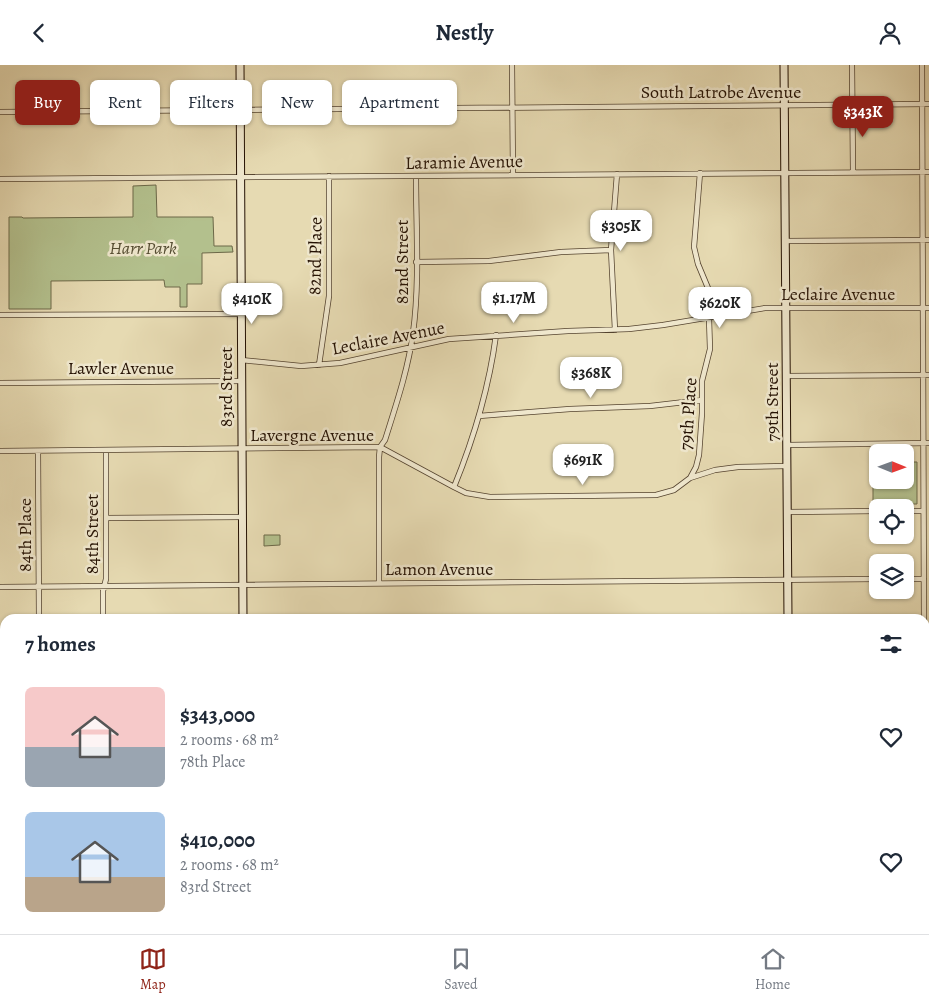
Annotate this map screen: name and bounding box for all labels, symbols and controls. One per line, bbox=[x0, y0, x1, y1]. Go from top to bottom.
text: Nestly bbox=[435, 18, 494, 48]
icon: back bbox=[25, 19, 53, 47]
icon: person bbox=[876, 19, 904, 47]
chip: Buy bbox=[15, 80, 80, 125]
chip: Rent bbox=[90, 80, 160, 125]
chip: Filters bbox=[170, 80, 252, 125]
chip: New bbox=[262, 80, 332, 125]
chip: Apartment bbox=[342, 80, 457, 125]
street label: South Latrobe Avenue bbox=[641, 80, 801, 104]
pin: $343K bbox=[828, 95, 898, 138]
text: $343K bbox=[843, 101, 883, 123]
street label: Laramie Avenue bbox=[405, 149, 523, 175]
pin: $305K bbox=[586, 209, 656, 252]
text: $305K bbox=[601, 215, 641, 237]
street label: 82nd Place bbox=[302, 217, 328, 295]
street label: 82nd Street bbox=[390, 220, 414, 304]
park label: Harr Park bbox=[109, 236, 177, 260]
pin: $1.17M bbox=[473, 281, 555, 324]
street label: Leclaire Avenue bbox=[781, 282, 895, 306]
pin: $410K bbox=[217, 283, 287, 325]
text: $1.17M bbox=[492, 287, 536, 309]
pin: $620K bbox=[685, 287, 755, 329]
text: $410K bbox=[232, 288, 272, 310]
text: $620K bbox=[699, 292, 741, 314]
street label: Leclaire Avenue bbox=[329, 315, 447, 361]
street label: 83rd Street bbox=[214, 347, 238, 427]
street label: Lawler Avenue bbox=[68, 356, 174, 380]
pin: $368K bbox=[556, 357, 626, 399]
text: $368K bbox=[571, 362, 611, 384]
street label: 79th Street bbox=[760, 362, 784, 442]
street label: 79th Place bbox=[673, 377, 703, 451]
street label: Lavergne Avenue bbox=[250, 423, 374, 447]
pin: $691K bbox=[548, 443, 618, 486]
north arrow bbox=[869, 444, 914, 489]
map controls bbox=[869, 444, 914, 599]
text: $691K bbox=[564, 449, 602, 471]
street label: 84th Street bbox=[80, 494, 104, 574]
street label: 84th Place bbox=[13, 498, 37, 572]
button: locate bbox=[869, 499, 914, 544]
button: layers bbox=[869, 554, 914, 599]
street label: Lamon Avenue bbox=[385, 557, 493, 581]
text: 7 homes bbox=[25, 630, 96, 658]
icon: filters bbox=[877, 630, 905, 658]
text: $343,000 bbox=[180, 701, 255, 729]
icon: home bbox=[65, 707, 125, 767]
icon: heart bbox=[877, 723, 905, 751]
text: 2 rooms · 68 m² bbox=[180, 729, 279, 751]
text: 78th Place bbox=[180, 751, 245, 773]
text: $410,000 bbox=[180, 826, 255, 854]
icon: home bbox=[65, 832, 125, 892]
icon: heart bbox=[877, 848, 905, 876]
text: 2 rooms · 68 m² bbox=[180, 854, 279, 876]
text: 83rd Street bbox=[180, 876, 252, 898]
tab: Map bbox=[139, 945, 167, 994]
tab: Saved bbox=[444, 945, 478, 994]
tab: Home bbox=[755, 945, 790, 994]

